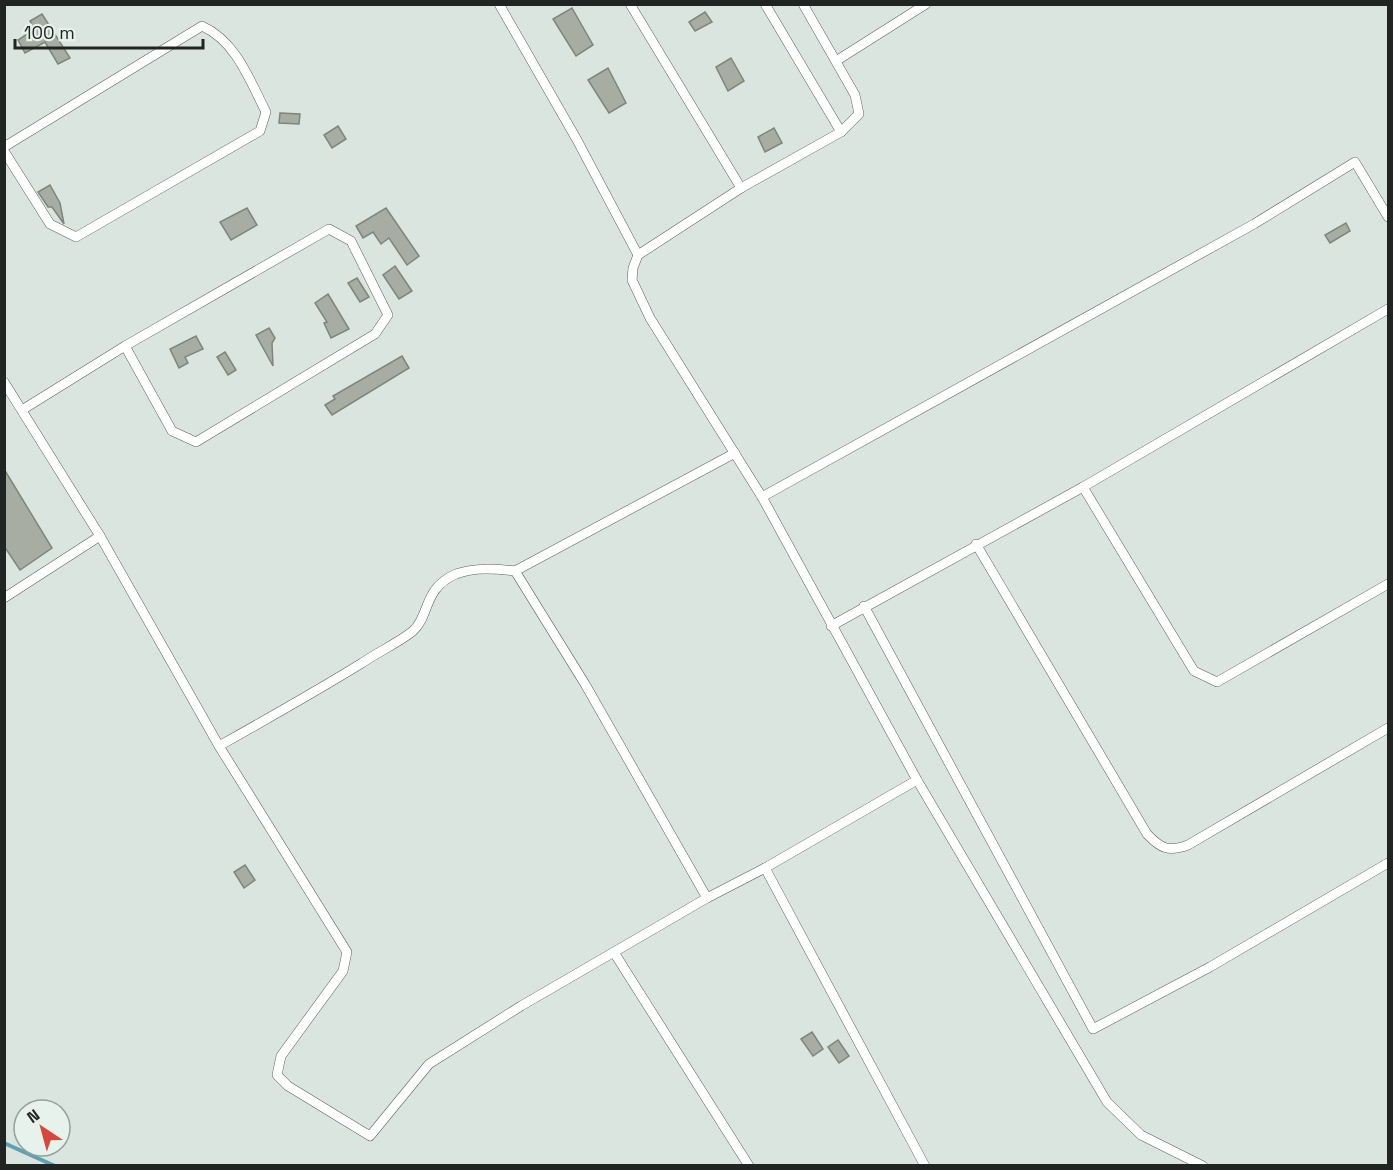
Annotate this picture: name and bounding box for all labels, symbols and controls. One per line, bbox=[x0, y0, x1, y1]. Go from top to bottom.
scale bar bbox=[15, 12, 202, 50]
text: 100 m bbox=[24, 21, 75, 44]
north arrow bbox=[12, 1098, 72, 1158]
text: N bbox=[23, 1105, 44, 1128]

